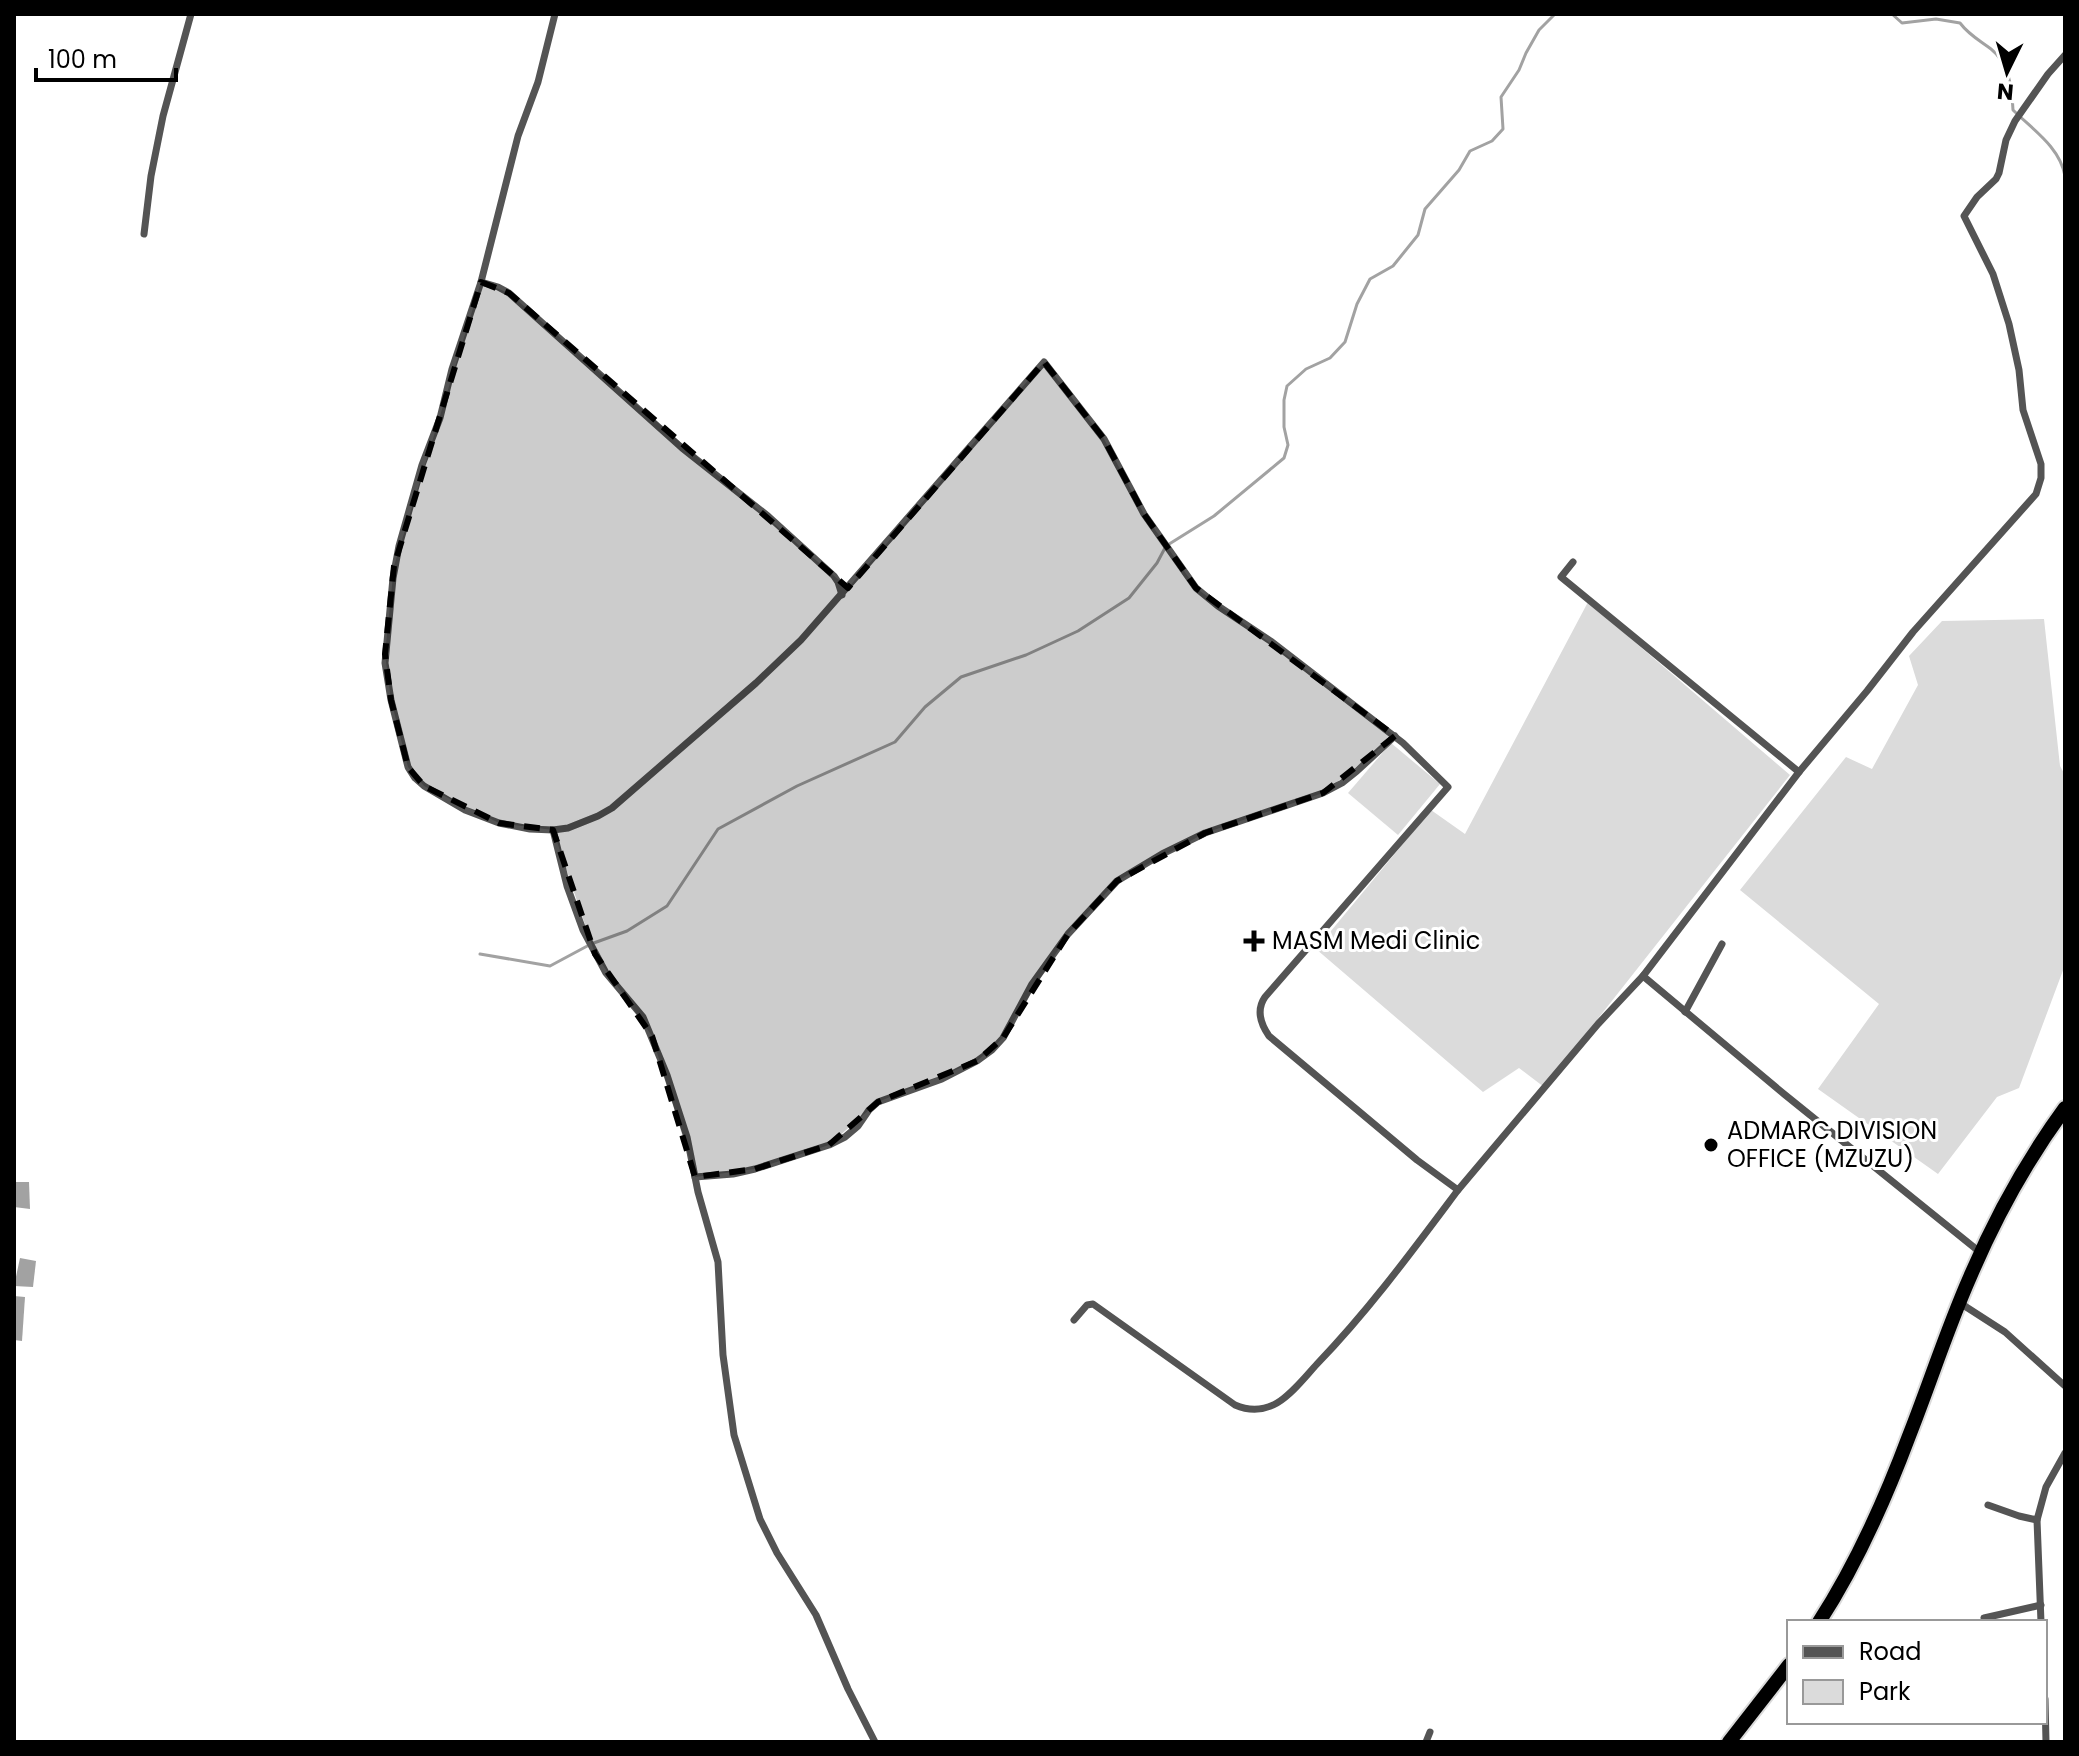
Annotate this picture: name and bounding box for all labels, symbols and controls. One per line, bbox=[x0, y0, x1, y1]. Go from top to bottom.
scale bar bbox=[36, 32, 176, 82]
north arrow bbox=[1967, 32, 2047, 112]
text: 100 m bbox=[48, 43, 117, 76]
text: N bbox=[1996, 75, 2015, 108]
place label: MASM Medi Clinic bbox=[1272, 924, 1480, 957]
marker: MASM Medi Clinic bbox=[1243, 930, 1265, 952]
place label: ADMARC DIVISION OFFICE (MZUZU) bbox=[1727, 1114, 1937, 1175]
marker: ADMARC DIVISION OFFICE (MZUZU) bbox=[1702, 1136, 1720, 1154]
legend bbox=[1787, 1620, 2047, 1724]
text: Road bbox=[1859, 1635, 1921, 1668]
text: Park bbox=[1859, 1675, 1911, 1708]

